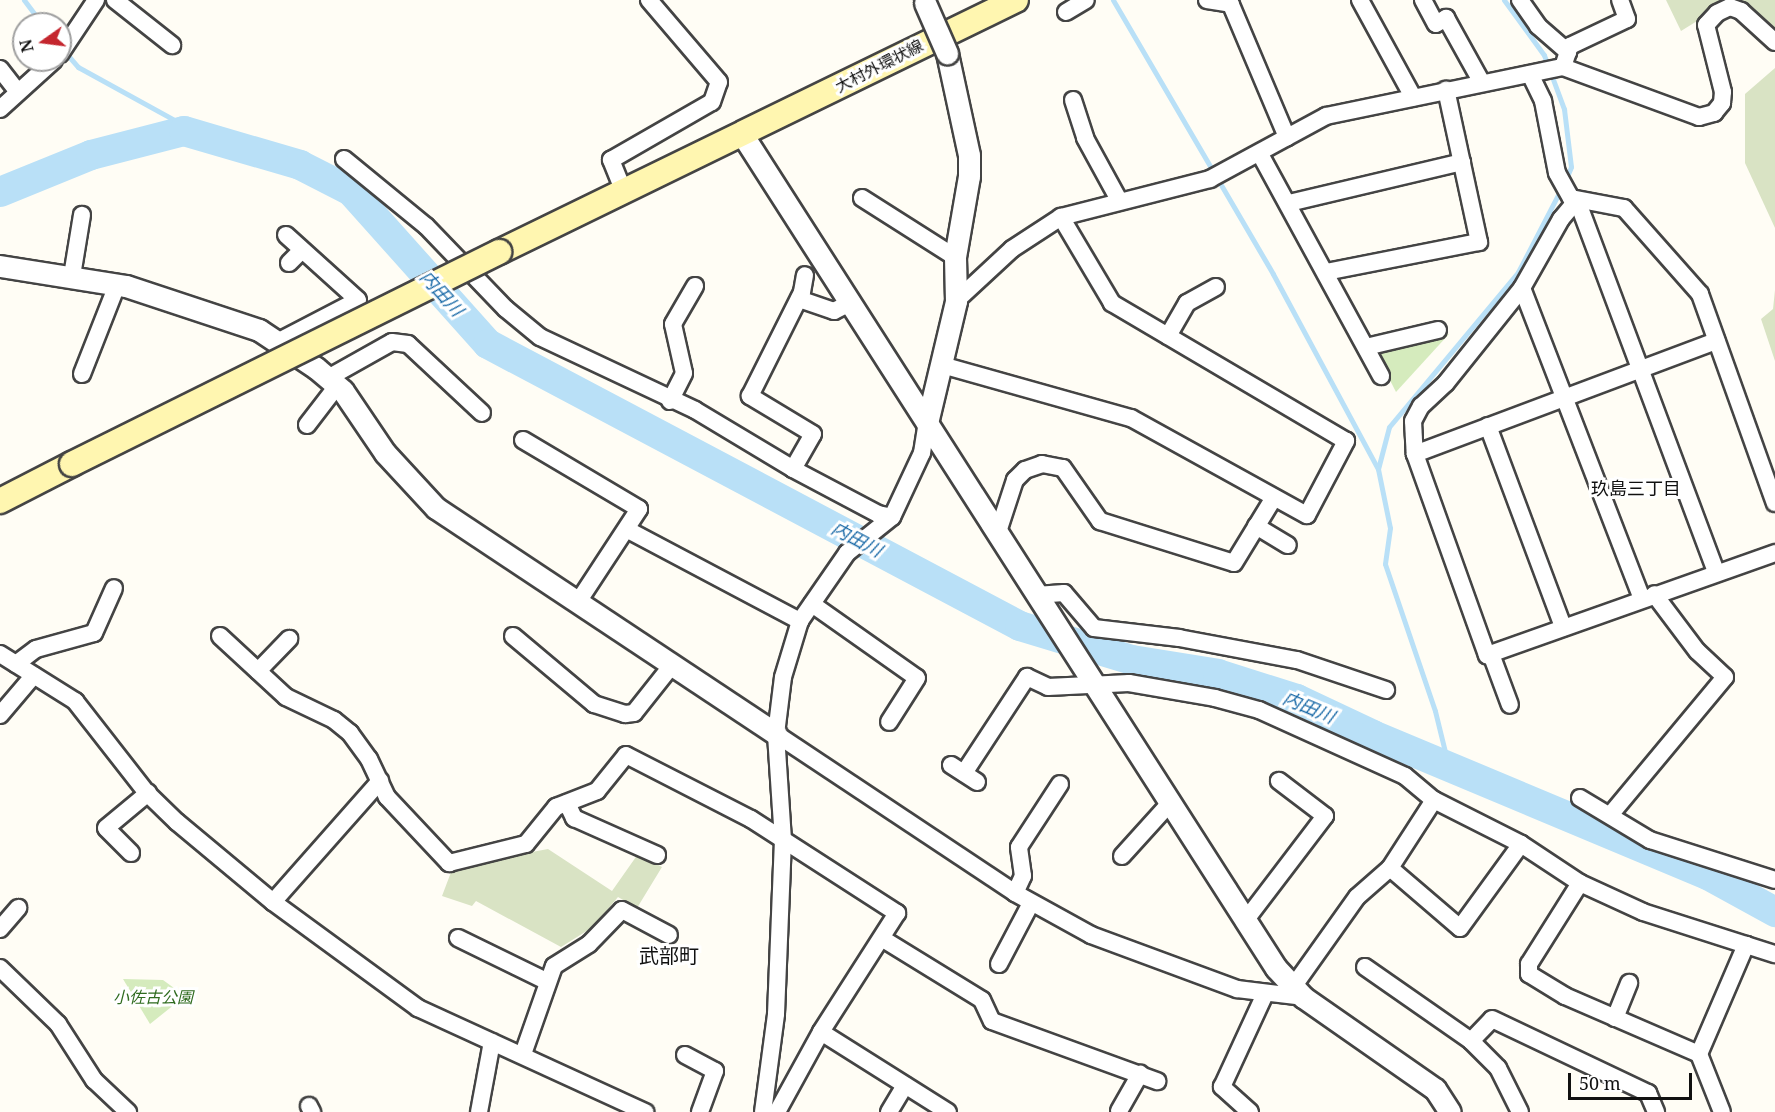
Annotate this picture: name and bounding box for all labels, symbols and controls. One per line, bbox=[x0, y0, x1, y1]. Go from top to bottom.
north arrow bbox=[12, 12, 72, 72]
street label: 大村外環状線 bbox=[832, 36, 926, 96]
text: N bbox=[14, 37, 39, 55]
water label: 内田川 bbox=[416, 266, 468, 320]
district label: 玖島三丁目 bbox=[1591, 477, 1681, 499]
water label: 内田川 bbox=[828, 517, 886, 561]
water label: 内田川 bbox=[1280, 687, 1338, 727]
district label: 武部町 bbox=[639, 943, 699, 967]
park label: 小佐古公園 bbox=[113, 987, 193, 1007]
scale bar bbox=[1571, 1061, 1696, 1099]
text: 50 m bbox=[1579, 1071, 1621, 1095]

